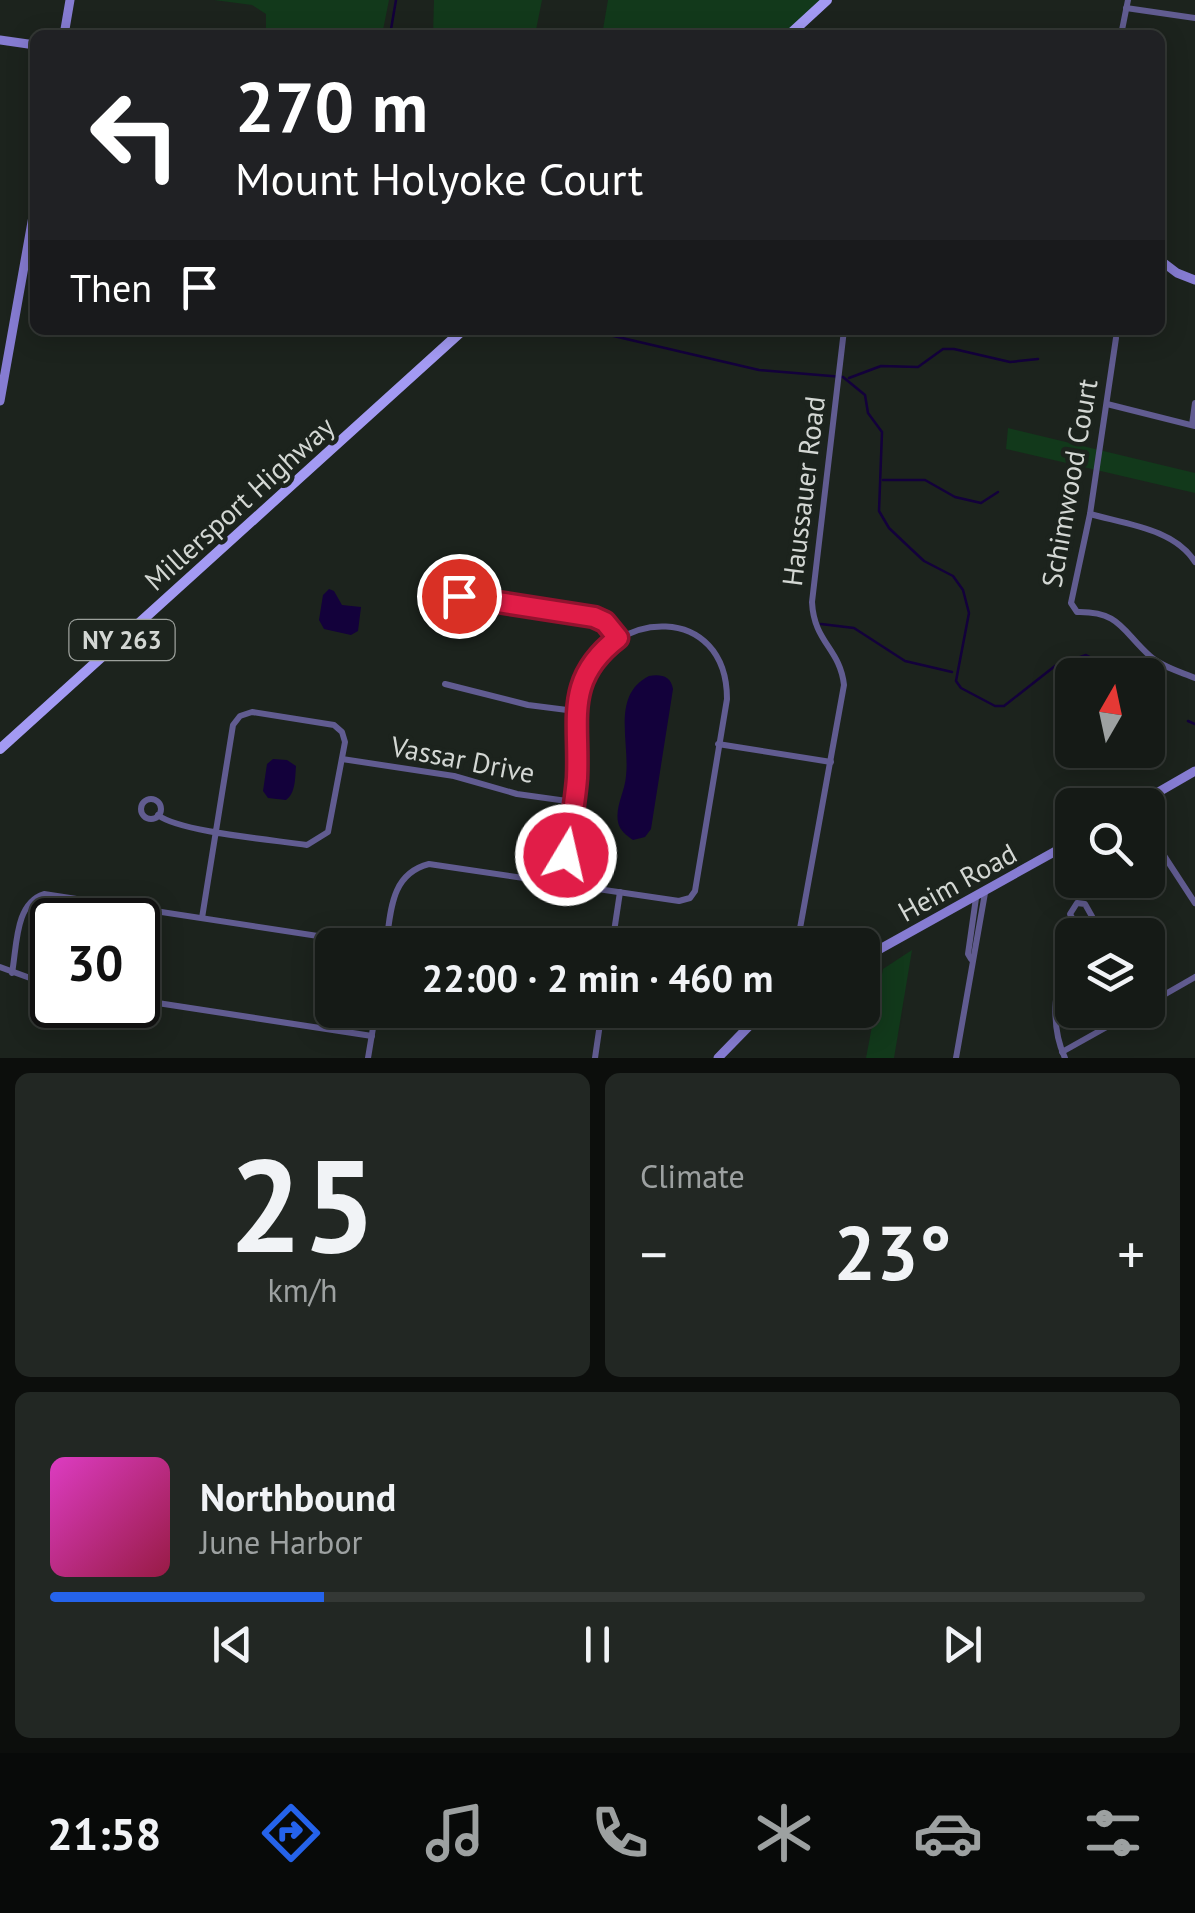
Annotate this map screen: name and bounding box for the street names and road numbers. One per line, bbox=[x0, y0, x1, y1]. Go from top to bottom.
street label: Schimwood Court bbox=[1032, 375, 1106, 590]
street label: Haussauer Road bbox=[773, 394, 833, 588]
street label: Millersport Highway bbox=[136, 408, 342, 598]
road number: NY 263 bbox=[70, 620, 174, 660]
street label: Vassar Drive bbox=[387, 727, 538, 791]
street label: Heim Road bbox=[891, 834, 1023, 930]

